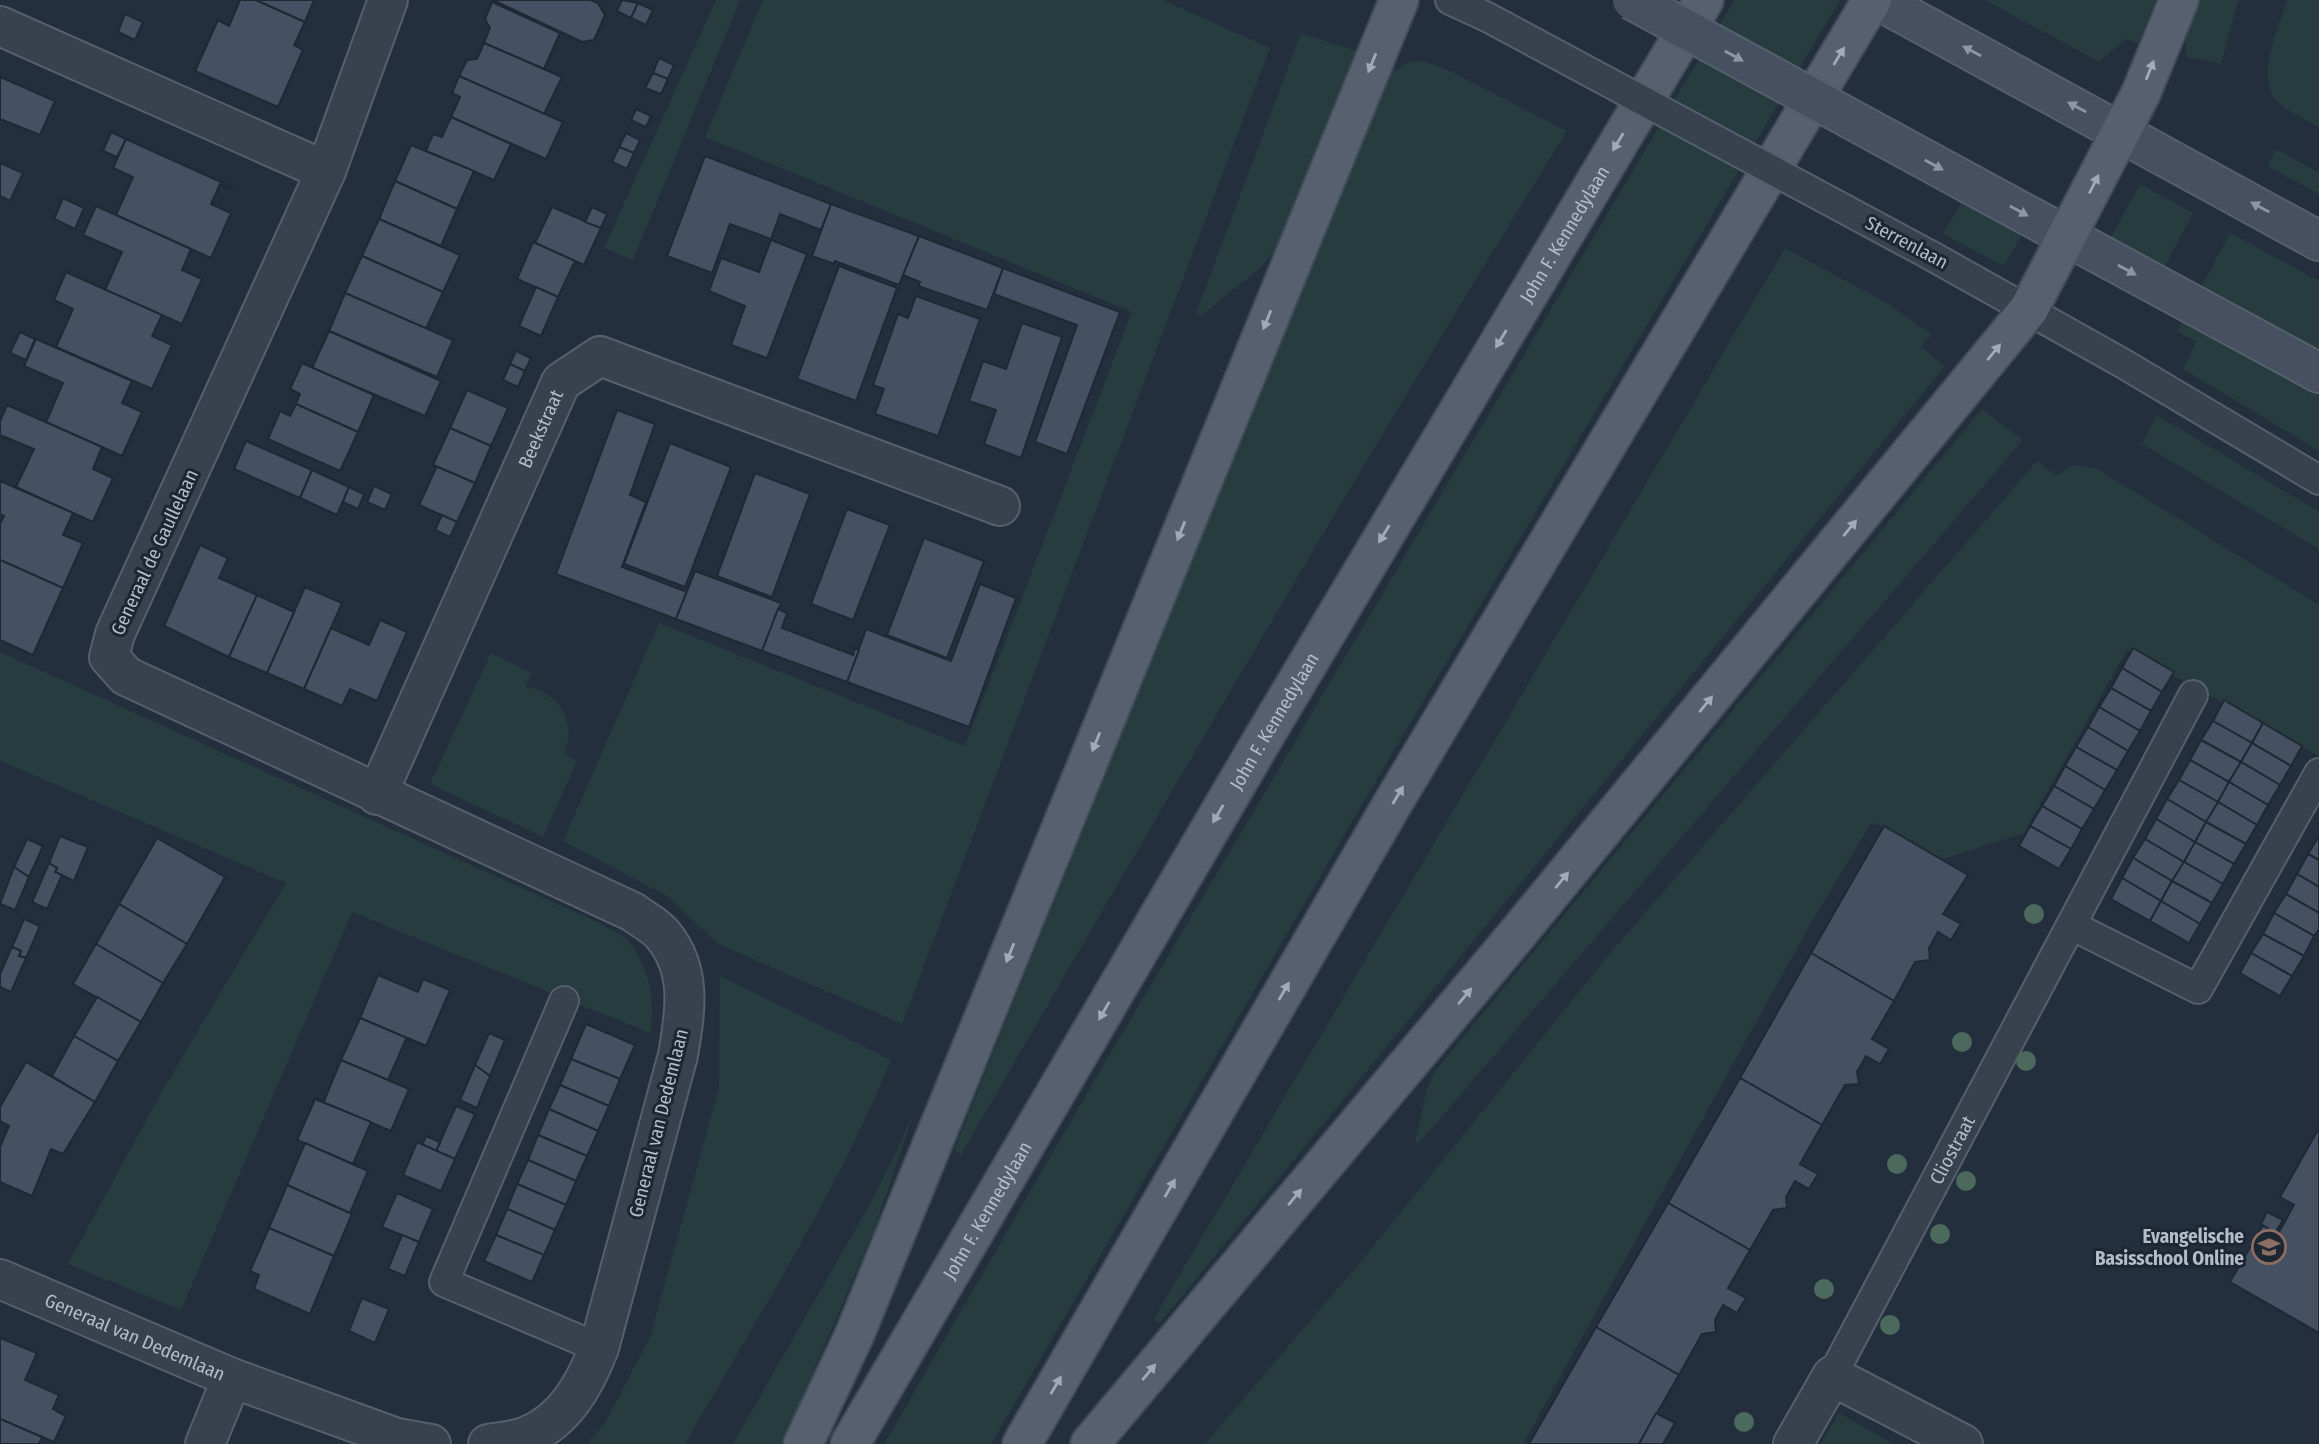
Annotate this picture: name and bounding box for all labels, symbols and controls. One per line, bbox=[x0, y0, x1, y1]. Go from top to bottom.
one-way arrow bbox=[1962, 45, 1982, 57]
one-way arrow bbox=[1832, 47, 1845, 66]
one-way arrow bbox=[1725, 50, 1744, 62]
one-way arrow bbox=[1366, 52, 1377, 73]
one-way arrow bbox=[2145, 59, 2156, 80]
one-way arrow bbox=[2067, 101, 2086, 113]
one-way arrow bbox=[1612, 133, 1624, 152]
one-way arrow bbox=[1924, 159, 1944, 171]
street label: John F. Kennedylaan bbox=[1515, 162, 1614, 307]
one-way arrow bbox=[2088, 174, 2099, 194]
one-way arrow bbox=[2250, 201, 2270, 213]
one-way arrow bbox=[2009, 205, 2029, 217]
street label: Sterrenlaan bbox=[1861, 211, 1952, 274]
one-way arrow bbox=[2117, 264, 2136, 276]
one-way arrow bbox=[1262, 310, 1273, 331]
one-way arrow bbox=[1494, 329, 1507, 348]
one-way arrow bbox=[1987, 344, 2002, 362]
street label: Beekstraat bbox=[513, 386, 568, 472]
street label: Generaal de Gaullelaan bbox=[106, 466, 203, 639]
one-way arrow bbox=[1842, 519, 1858, 537]
one-way arrow bbox=[1176, 521, 1187, 542]
one-way arrow bbox=[1378, 525, 1391, 544]
street label: John F. Kennedylaan bbox=[1225, 648, 1324, 794]
one-way arrow bbox=[1698, 695, 1713, 712]
one-way arrow bbox=[1090, 732, 1101, 753]
one-way arrow bbox=[1392, 785, 1405, 804]
one-way arrow bbox=[1212, 805, 1225, 824]
one-way arrow bbox=[1554, 871, 1569, 889]
one-way arrow bbox=[1004, 942, 1015, 963]
one-way arrow bbox=[1278, 982, 1290, 1001]
one-way arrow bbox=[1457, 988, 1472, 1005]
one-way arrow bbox=[1097, 1001, 1110, 1020]
street label: Generaal van Dedemlaan bbox=[624, 1026, 693, 1220]
street label: Cliostraat bbox=[1925, 1111, 1980, 1188]
street label: John F. Kennedylaan bbox=[938, 1137, 1037, 1283]
one-way arrow bbox=[1164, 1179, 1176, 1198]
one-way arrow bbox=[1287, 1189, 1302, 1206]
place label: Evangelische Basisschool Online bbox=[2095, 1225, 2244, 1270]
school or university icon: Evangelische Basisschool Online bbox=[2250, 1228, 2288, 1266]
street label: Generaal van Dedemlaan bbox=[41, 1289, 229, 1386]
one-way arrow bbox=[1141, 1364, 1156, 1381]
one-way arrow bbox=[1050, 1375, 1062, 1395]

